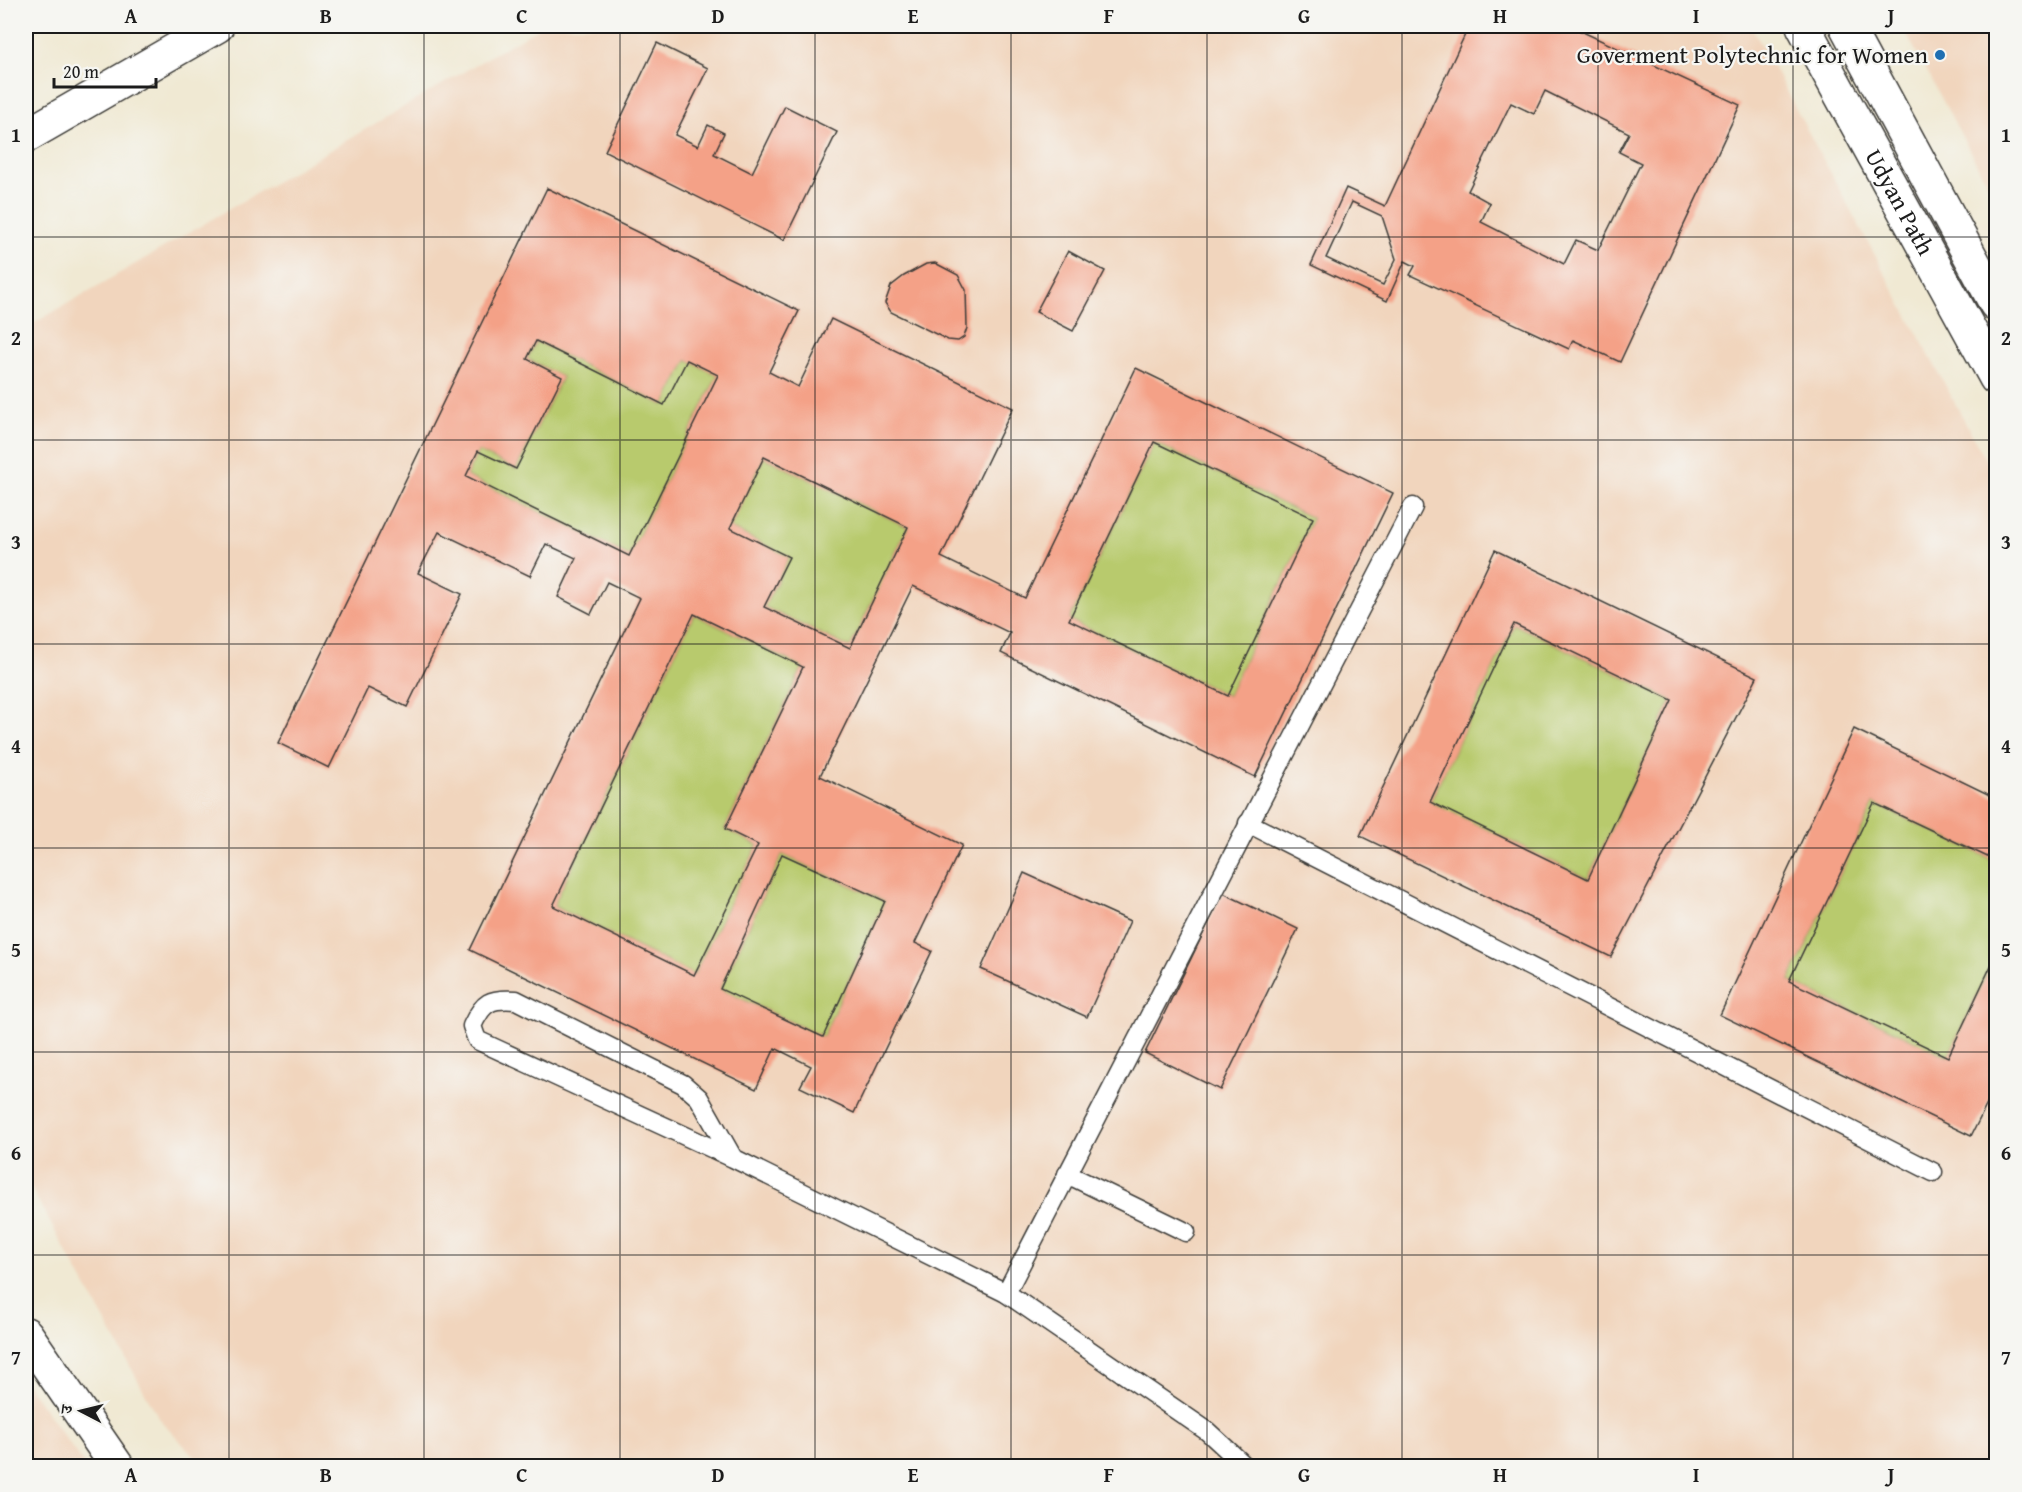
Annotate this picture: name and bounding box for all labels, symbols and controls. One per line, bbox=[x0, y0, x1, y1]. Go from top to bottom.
text: A bbox=[125, 1, 138, 30]
text: B bbox=[320, 1, 332, 30]
text: C bbox=[516, 1, 528, 30]
text: D bbox=[711, 1, 725, 30]
text: E bbox=[908, 1, 919, 30]
text: F bbox=[1104, 1, 1114, 30]
text: G bbox=[1298, 1, 1310, 30]
text: H bbox=[1493, 1, 1507, 30]
text: I bbox=[1693, 1, 1699, 30]
text: J bbox=[1885, 1, 1895, 30]
place label: Goverment Polytechnic for Women bbox=[1577, 37, 1929, 72]
marker: Goverment Polytechnic for Women bbox=[1933, 48, 1947, 62]
scale bar bbox=[54, 51, 156, 89]
text: 20 m bbox=[63, 58, 99, 85]
text: 1 bbox=[11, 120, 21, 149]
text: 1 bbox=[2001, 120, 2011, 149]
street label: Udyan Path bbox=[1857, 142, 1944, 262]
text: 2 bbox=[11, 323, 21, 352]
text: 2 bbox=[2001, 323, 2011, 352]
text: 3 bbox=[11, 527, 21, 556]
text: 3 bbox=[2001, 527, 2011, 556]
text: 4 bbox=[11, 731, 21, 760]
text: 4 bbox=[2001, 731, 2011, 760]
text: 5 bbox=[11, 935, 21, 964]
text: 5 bbox=[2001, 935, 2011, 964]
text: 6 bbox=[11, 1138, 21, 1167]
text: 6 bbox=[2001, 1138, 2011, 1167]
text: 7 bbox=[11, 1342, 21, 1371]
text: 7 bbox=[2001, 1342, 2011, 1371]
north arrow bbox=[51, 1381, 111, 1441]
text: उ bbox=[54, 1402, 79, 1416]
text: A bbox=[125, 1460, 138, 1489]
text: B bbox=[320, 1460, 332, 1489]
text: C bbox=[516, 1460, 528, 1489]
text: D bbox=[711, 1460, 725, 1489]
text: E bbox=[908, 1460, 919, 1489]
text: F bbox=[1104, 1460, 1114, 1489]
text: G bbox=[1298, 1460, 1310, 1489]
text: H bbox=[1493, 1460, 1507, 1489]
text: I bbox=[1693, 1460, 1699, 1489]
text: J bbox=[1885, 1460, 1895, 1489]

